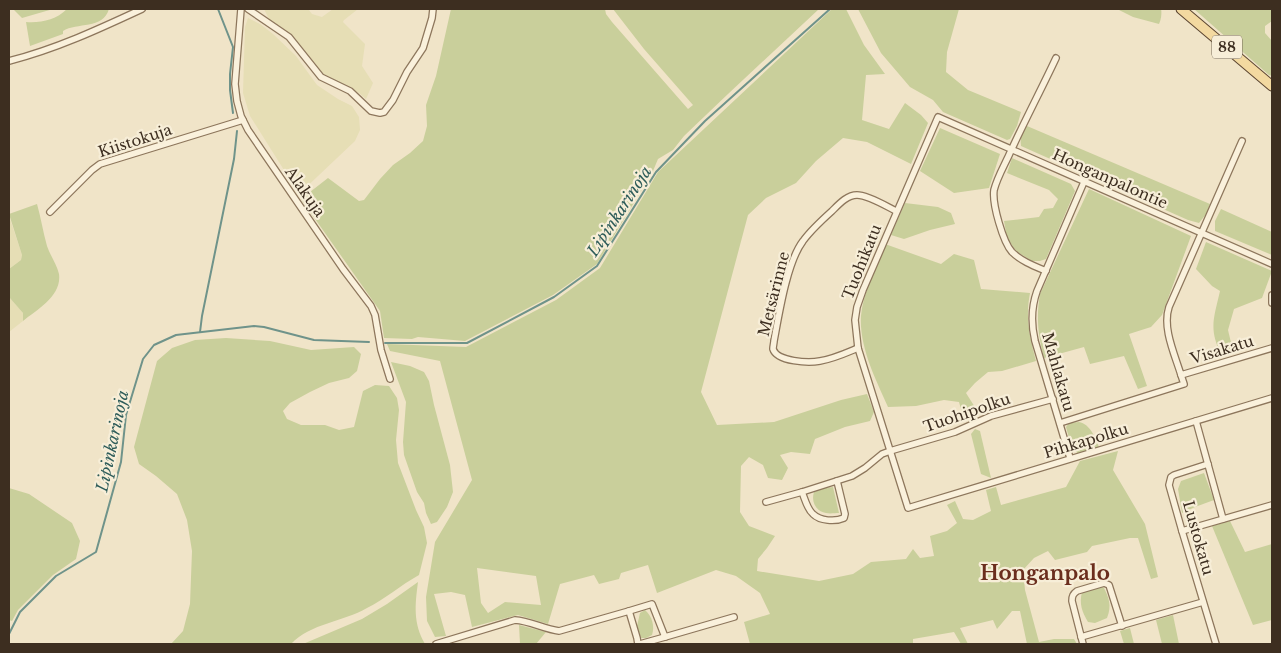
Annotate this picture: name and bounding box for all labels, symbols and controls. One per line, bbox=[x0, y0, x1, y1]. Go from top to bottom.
road number: 88 bbox=[1212, 36, 1242, 58]
street label: Kiistokuja bbox=[96, 119, 175, 161]
street label: Honganpalontie bbox=[1050, 145, 1171, 212]
street label: Alakuja bbox=[281, 162, 330, 221]
water label: Lipinkarinoja bbox=[582, 162, 656, 261]
street label: Tuohikatu bbox=[838, 221, 885, 302]
street label: Metsärinne bbox=[754, 249, 793, 338]
street label: Mahlakatu bbox=[1038, 330, 1079, 414]
street label: Visakatu bbox=[1187, 331, 1256, 368]
water label: Lipinkarinoja bbox=[91, 388, 133, 495]
street label: Tuohipolku bbox=[921, 389, 1013, 436]
street label: Pihkapolku bbox=[1041, 419, 1130, 462]
street label: Lustokatu bbox=[1179, 498, 1218, 577]
district label: Honganpalo bbox=[980, 561, 1110, 585]

